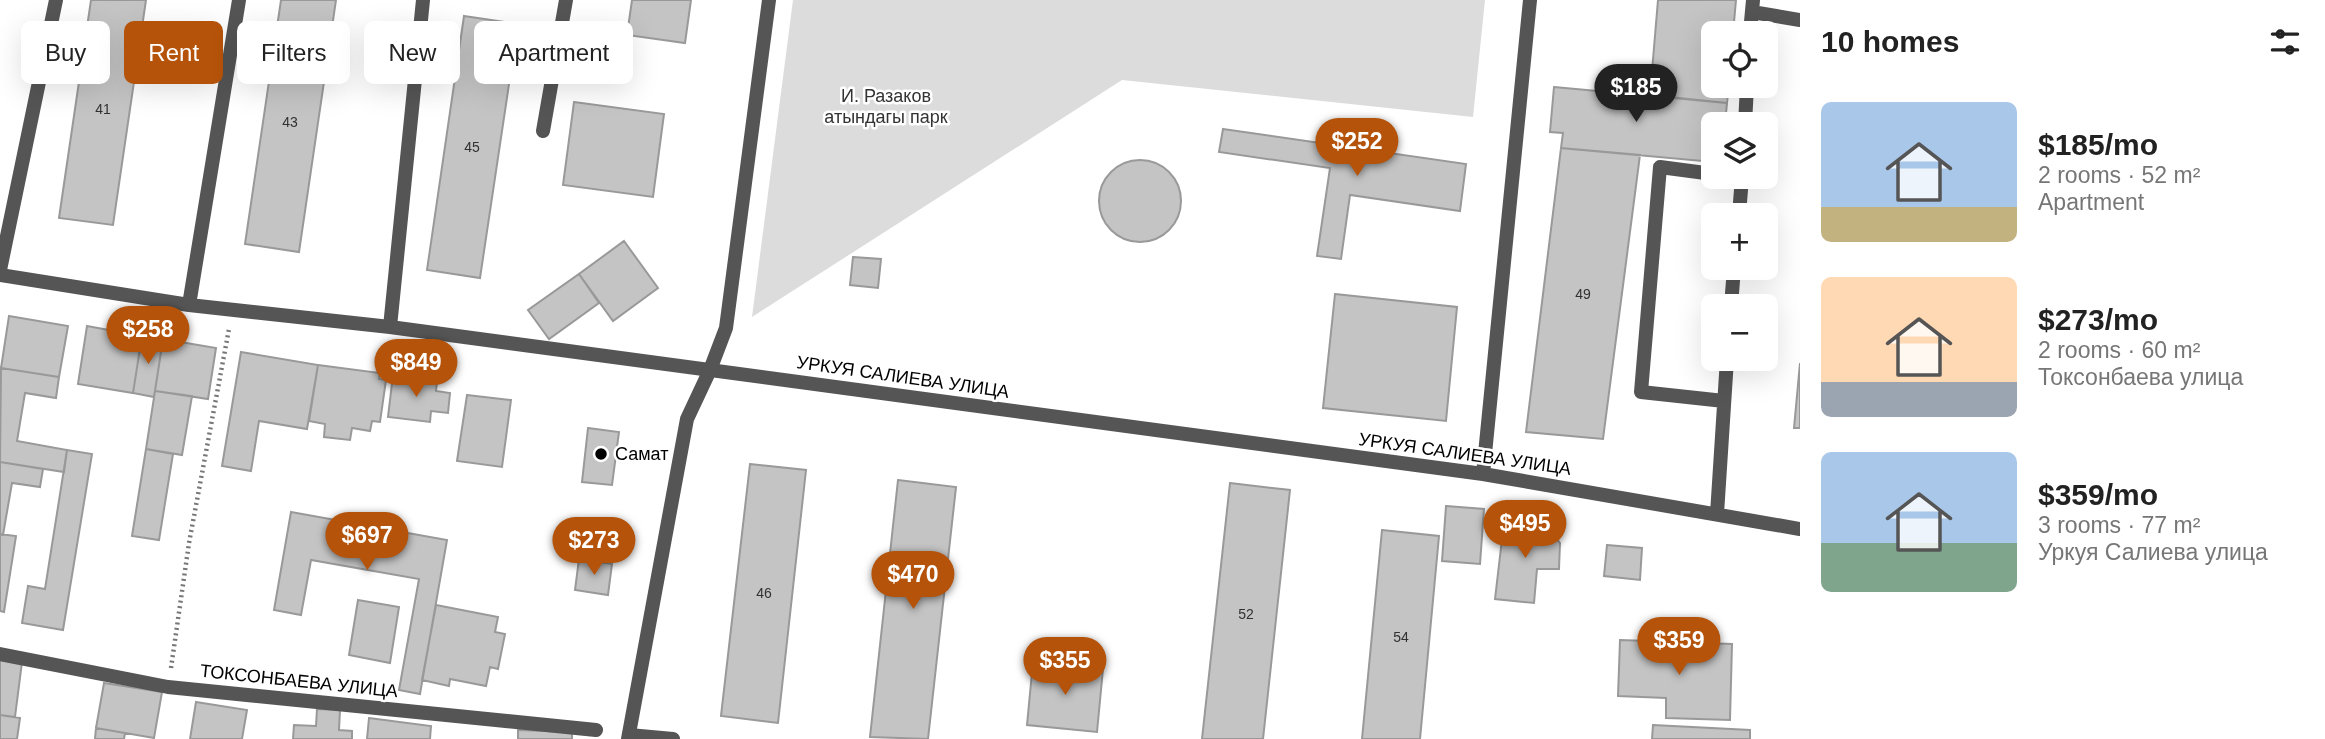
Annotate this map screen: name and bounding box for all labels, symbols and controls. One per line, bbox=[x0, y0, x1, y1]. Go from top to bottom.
chip: Buy bbox=[21, 21, 110, 84]
chip: Rent bbox=[124, 21, 223, 84]
chip: Filters bbox=[237, 21, 350, 84]
chip: New bbox=[364, 21, 460, 84]
chip: Apartment bbox=[474, 21, 633, 84]
map controls bbox=[1701, 21, 1778, 371]
button: locate bbox=[1701, 21, 1778, 98]
icon: filters bbox=[2266, 23, 2304, 61]
text: 10 homes bbox=[1821, 25, 1959, 58]
pin: $185 bbox=[1595, 64, 1677, 124]
text: $185 bbox=[1610, 74, 1662, 100]
park label: И. Разаков атындагы парк bbox=[824, 86, 948, 127]
house number: 41 bbox=[95, 101, 111, 117]
button: layers bbox=[1701, 112, 1778, 189]
house number: 43 bbox=[282, 114, 298, 130]
pin: $252 bbox=[1316, 118, 1398, 178]
text: $252 bbox=[1331, 128, 1383, 154]
text: $185/mo bbox=[2038, 128, 2158, 161]
icon: home bbox=[1877, 130, 1961, 214]
house number: 45 bbox=[464, 139, 480, 155]
text: 2 rooms · 52 m² bbox=[2038, 162, 2200, 188]
text: Apartment bbox=[2038, 189, 2144, 215]
button: + bbox=[1701, 203, 1778, 280]
house number: 49 bbox=[1575, 286, 1591, 302]
button: − bbox=[1701, 294, 1778, 371]
text: $273/mo bbox=[2038, 303, 2158, 336]
icon: home bbox=[1877, 305, 1961, 389]
pin: $258 bbox=[107, 306, 189, 366]
text: $258 bbox=[122, 316, 174, 342]
text: 2 rooms · 60 m² bbox=[2038, 337, 2200, 363]
pin: $849 bbox=[375, 340, 457, 399]
text: $849 bbox=[390, 349, 442, 375]
street label: УРКУЯ САЛИЕВА УЛИЦА bbox=[796, 352, 1010, 402]
text: Токсонбаева улица bbox=[2038, 364, 2243, 390]
street label: УРКУЯ САЛИЕВА УЛИЦА bbox=[1358, 429, 1572, 479]
place label: Самат bbox=[615, 444, 668, 464]
marker: Самат bbox=[593, 446, 609, 462]
text: $359/mo bbox=[2038, 478, 2158, 511]
icon: home bbox=[1877, 480, 1961, 564]
pin: $495 bbox=[1484, 500, 1566, 560]
text: $495 bbox=[1499, 510, 1551, 536]
pin: $697 bbox=[326, 512, 408, 572]
text: 3 rooms · 77 m² bbox=[2038, 512, 2200, 538]
pin: $273 bbox=[553, 518, 635, 577]
text: $697 bbox=[341, 522, 393, 548]
text: $273 bbox=[568, 527, 620, 553]
text: Уркуя Салиева улица bbox=[2038, 539, 2268, 565]
pin: $470 bbox=[872, 552, 954, 611]
text: $470 bbox=[887, 561, 939, 587]
house number: 46 bbox=[756, 585, 772, 601]
house number: 52 bbox=[1238, 606, 1254, 622]
pin: $359 bbox=[1638, 618, 1720, 677]
text: $359 bbox=[1653, 627, 1705, 653]
house number: 54 bbox=[1393, 629, 1409, 645]
pin: $355 bbox=[1024, 638, 1106, 697]
text: $355 bbox=[1039, 647, 1091, 673]
street label: ТОКСОНБАЕВА УЛИЦА bbox=[199, 661, 399, 701]

